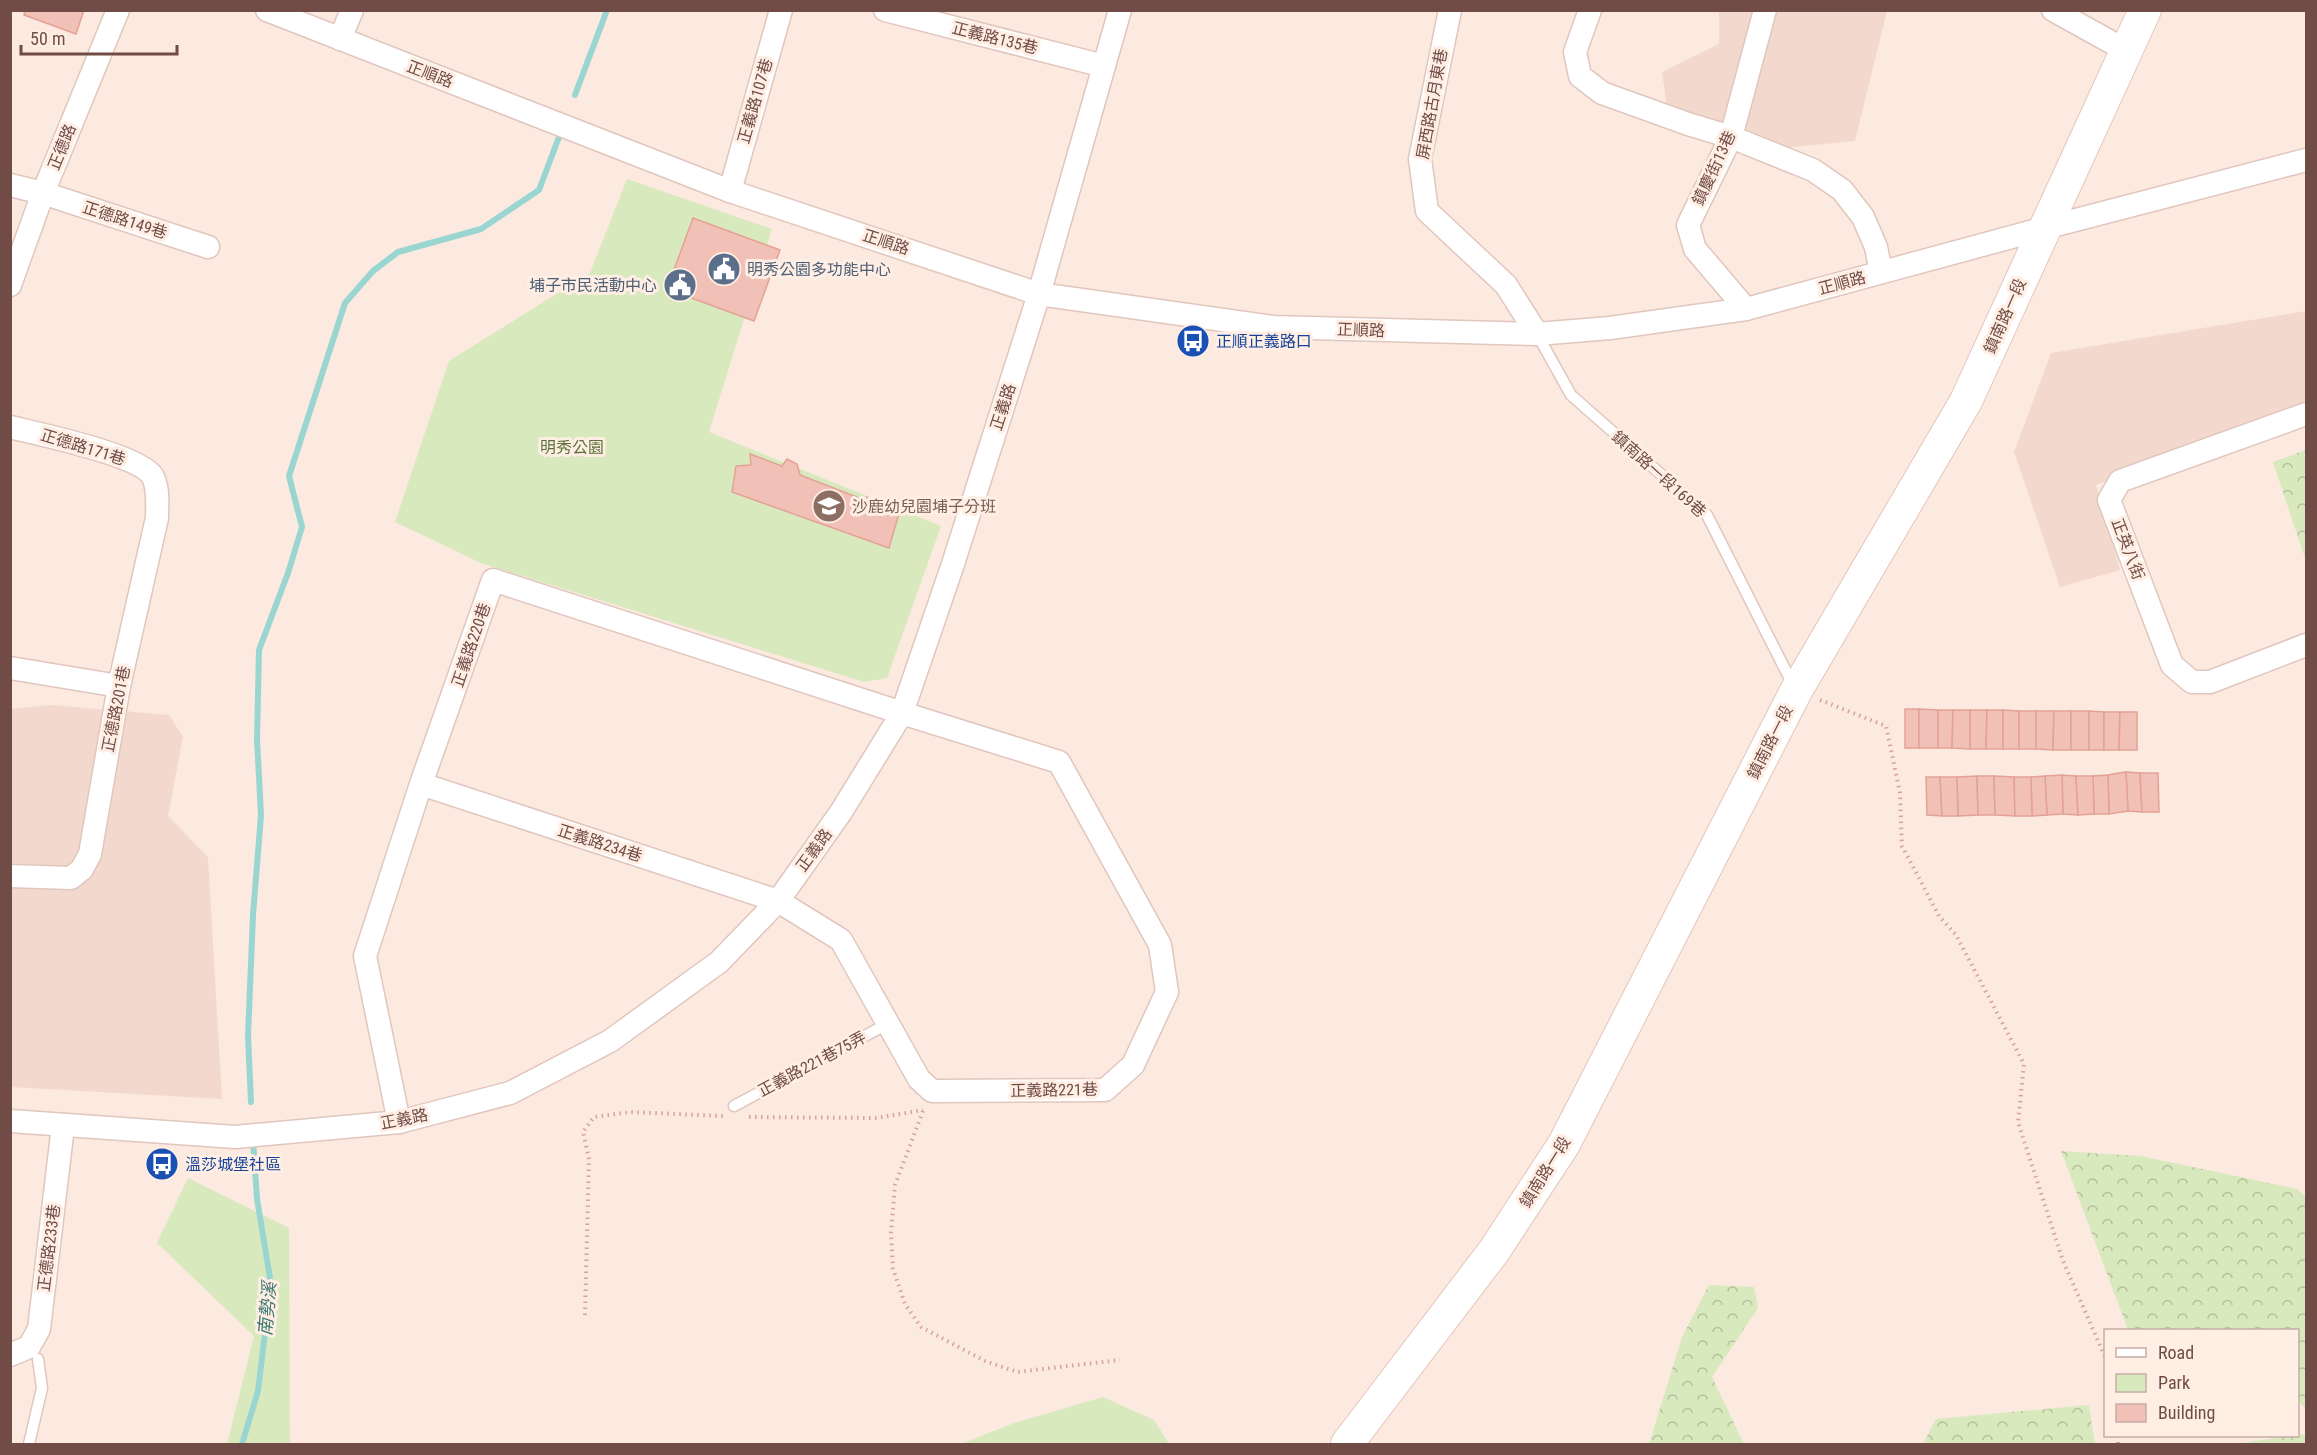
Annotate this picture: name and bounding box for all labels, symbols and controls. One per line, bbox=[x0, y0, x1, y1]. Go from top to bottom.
scale bar bbox=[21, 18, 177, 56]
street label: 正義路135巷 bbox=[950, 18, 1040, 58]
text: 50 m bbox=[30, 28, 65, 49]
street label: 屏西路古月東巷 bbox=[1413, 47, 1451, 161]
street label: 正義路107巷 bbox=[734, 56, 776, 146]
street label: 正順路 bbox=[404, 57, 456, 91]
street label: 正德路 bbox=[44, 121, 80, 173]
street label: 鎮慶街13巷 bbox=[1689, 128, 1739, 208]
street label: 正德路149巷 bbox=[80, 197, 170, 243]
street label: 正順路 bbox=[860, 226, 912, 258]
public building icon: 明秀公園多功能中心 bbox=[706, 251, 742, 287]
place label: 明秀公園多功能中心 bbox=[747, 260, 891, 279]
public building icon: 埔子市民活動中心 bbox=[662, 267, 698, 303]
street label: 正順路 bbox=[1816, 268, 1868, 298]
place label: 埔子市民活動中心 bbox=[529, 276, 657, 295]
street label: 鎮南路一段 bbox=[1980, 276, 2030, 356]
street label: 正順路 bbox=[1337, 320, 1385, 340]
bus stop icon: 正順正義路口 bbox=[1175, 323, 1211, 359]
place label: 正順正義路口 bbox=[1216, 332, 1312, 351]
street label: 正義路 bbox=[987, 381, 1019, 433]
street label: 正德路171巷 bbox=[38, 425, 128, 469]
street label: 鎮南路一段169巷 bbox=[1608, 427, 1710, 521]
park label: 明秀公園 bbox=[540, 438, 604, 457]
school or university icon: 沙鹿幼兒園埔子分班 bbox=[811, 488, 847, 524]
place label: 沙鹿幼兒園埔子分班 bbox=[852, 497, 996, 516]
street label: 正英八街 bbox=[2108, 516, 2148, 582]
street label: 正義路220巷 bbox=[448, 600, 494, 690]
street label: 正德路201巷 bbox=[98, 664, 134, 754]
street label: 鎮南路一段 bbox=[1743, 702, 1797, 782]
street label: 正義路234巷 bbox=[555, 820, 645, 866]
street label: 正義路 bbox=[792, 825, 836, 875]
street label: 正義路221巷75弄 bbox=[755, 1028, 869, 1100]
street label: 正義路221巷 bbox=[1010, 1080, 1098, 1100]
street label: 正義路 bbox=[379, 1105, 429, 1133]
street label: 鎮南路一段 bbox=[1516, 1133, 1574, 1211]
bus stop icon: 溫莎城堡社區 bbox=[144, 1146, 180, 1182]
place label: 溫莎城堡社區 bbox=[185, 1155, 281, 1174]
street label: 正德路233巷 bbox=[34, 1203, 64, 1293]
water label: 南勢溪 bbox=[254, 1278, 280, 1337]
legend bbox=[2104, 1329, 2299, 1437]
text: Road bbox=[2158, 1342, 2194, 1363]
text: Park bbox=[2158, 1372, 2190, 1393]
text: Building bbox=[2158, 1402, 2215, 1423]

